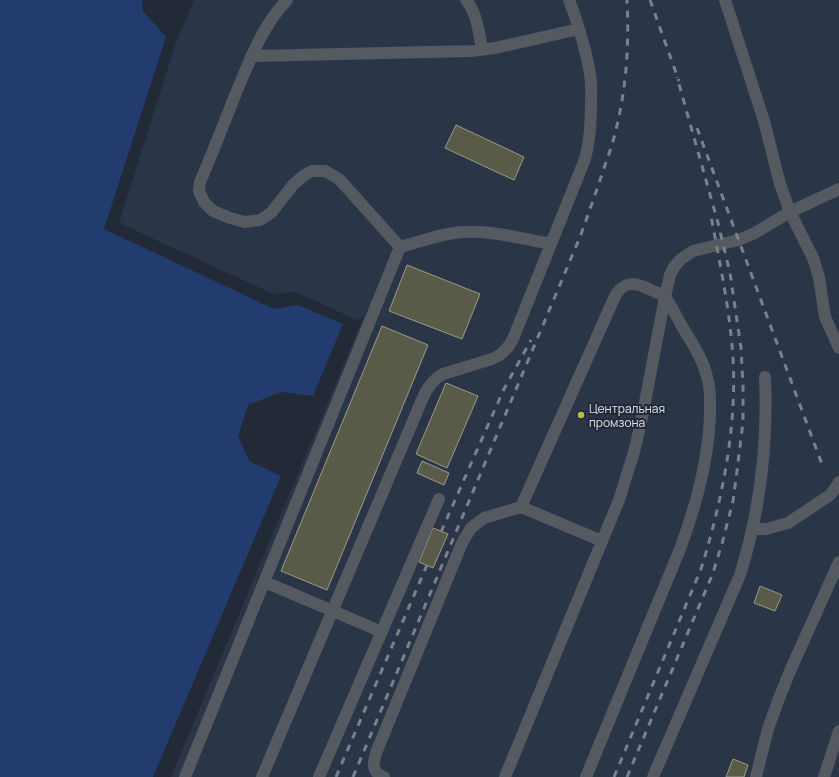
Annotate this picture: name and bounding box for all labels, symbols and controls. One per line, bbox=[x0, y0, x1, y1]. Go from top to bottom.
place label: Центральная промзона bbox=[589, 400, 665, 431]
marker: Центральная промзона bbox=[576, 410, 586, 420]

